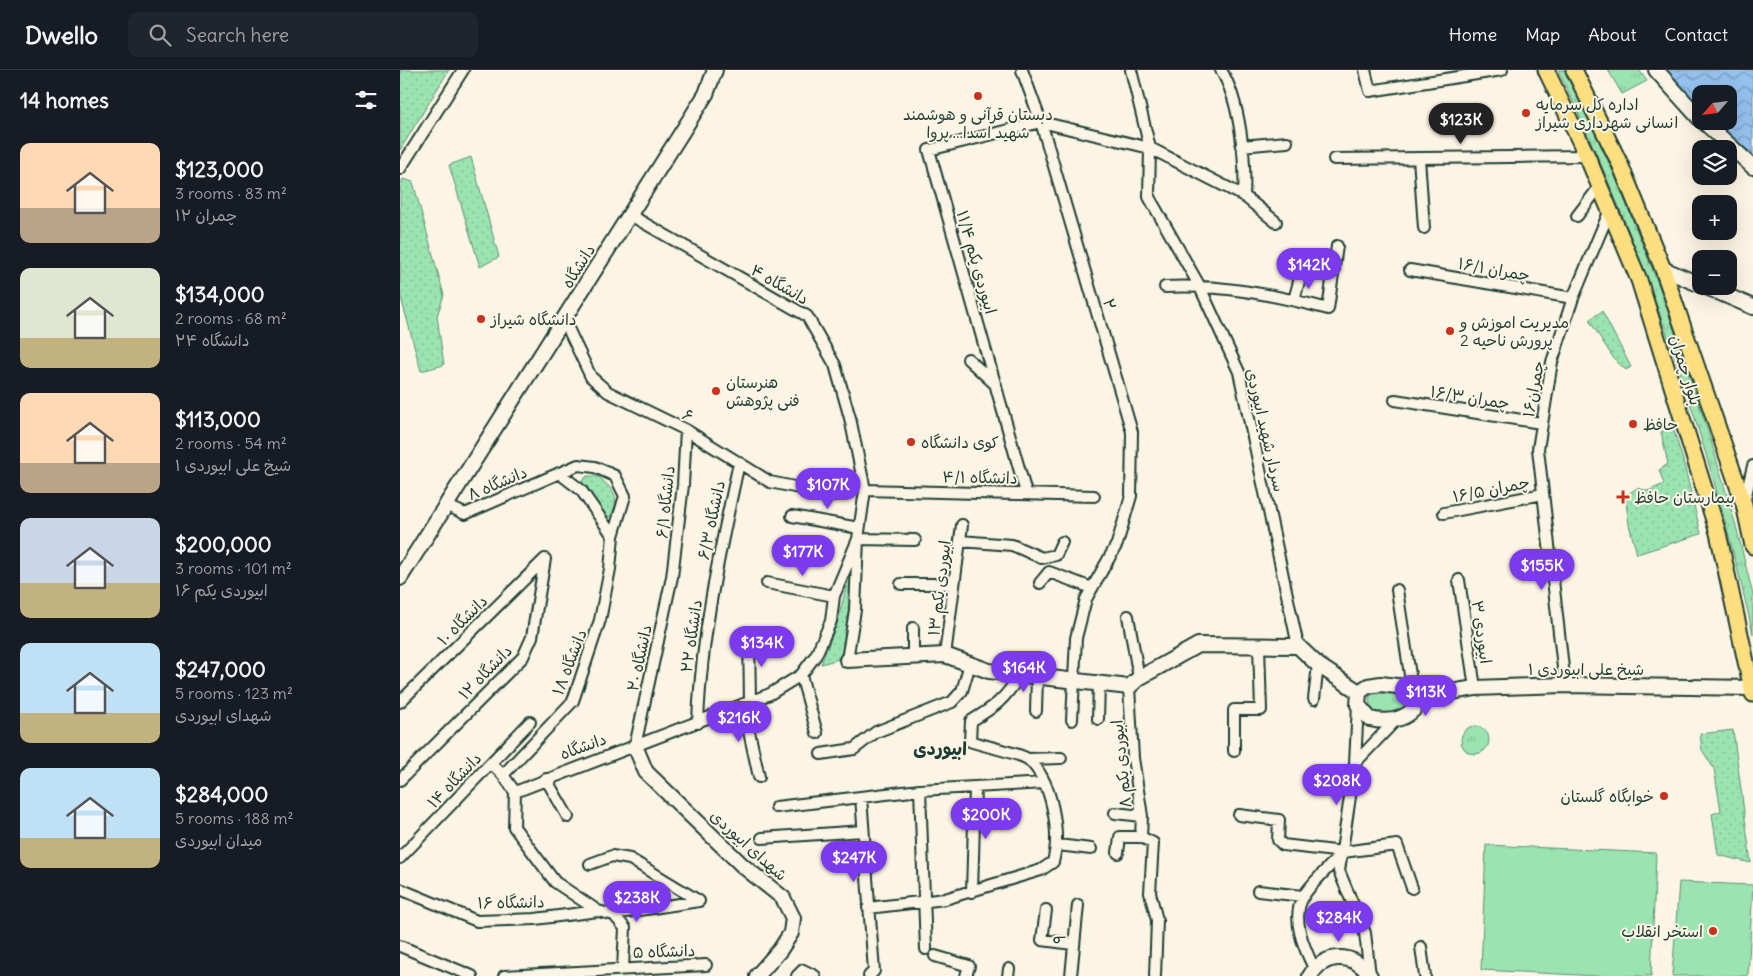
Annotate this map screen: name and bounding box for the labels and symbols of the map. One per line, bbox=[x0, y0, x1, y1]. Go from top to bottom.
north arrow bbox=[1692, 85, 1738, 130]
marker: دبستان قرآنی و هوشمند شهید اسدا... پروا bbox=[972, 90, 984, 102]
place label: اداره کل سرمایه انسانی شهرداری شیراز bbox=[1534, 94, 1678, 133]
pin: $123K bbox=[1426, 102, 1496, 145]
place label: دبستان قرآنی و هوشمند شهید اسدا... پروا bbox=[903, 104, 1053, 143]
marker: اداره کل سرمایه انسانی شهرداری شیراز bbox=[1520, 107, 1532, 119]
street label: ۱۱/۴ ابیوردی یکم bbox=[950, 208, 1001, 317]
street label: دانشگاه bbox=[557, 240, 599, 292]
pin: $142K bbox=[1274, 248, 1344, 290]
street label: ۱۶/۱ چمران bbox=[1456, 253, 1532, 286]
street label: ۴ دانشگاه bbox=[747, 259, 813, 309]
street label: ۲ bbox=[1099, 296, 1121, 312]
place label: دانشگاه شیراز bbox=[489, 309, 577, 329]
place label: مدیریت اموزش و پرورش ناحیه 2 bbox=[1458, 312, 1569, 351]
marker: دانشگاه شیراز bbox=[475, 313, 487, 325]
marker: مدیریت اموزش و پرورش ناحیه 2 bbox=[1444, 325, 1456, 337]
street label: بلوار چمران bbox=[1665, 332, 1706, 408]
street label: چمران۱۶ bbox=[1518, 359, 1549, 419]
street label: سردار شهید ابیوردی bbox=[1241, 366, 1290, 494]
place label: هنرستان فنی پژوهش bbox=[726, 372, 800, 411]
street label: ۱۶/۳ چمران bbox=[1429, 381, 1511, 414]
marker: هنرستان فنی پژوهش bbox=[710, 385, 722, 397]
street label: ۶ bbox=[679, 404, 697, 426]
place label: حافظ bbox=[1643, 414, 1678, 434]
marker: حافظ bbox=[1627, 418, 1639, 430]
place label: کوی دانشگاه bbox=[921, 432, 999, 453]
marker: کوی دانشگاه bbox=[905, 436, 917, 448]
street label: ۸ دانشگاه bbox=[464, 462, 530, 504]
street label: ۶/۱ دانشگاه bbox=[651, 465, 679, 539]
street label: ۴/۱ دانشگاه bbox=[942, 466, 1018, 488]
pin: $107K bbox=[793, 468, 863, 510]
street label: ۱۶/۵ چمران bbox=[1451, 472, 1531, 507]
street label: ۶/۳ دانشگاه bbox=[693, 479, 729, 561]
place label: بیمارستان حافظ bbox=[1634, 487, 1735, 507]
marker: بیمارستان حافظ bbox=[1616, 490, 1630, 504]
pin: $177K bbox=[768, 534, 838, 577]
street label: ۱۳ ابیوردی یکم bbox=[923, 539, 958, 637]
pin: $155K bbox=[1507, 548, 1577, 591]
street label: ۱۰ دانشگاه bbox=[433, 591, 491, 649]
street label: ۲۲ دانشگاه bbox=[676, 598, 706, 674]
street label: ۳ ابیوردی bbox=[1467, 599, 1496, 665]
street label: ۲۰ دانشگاه bbox=[622, 623, 656, 693]
street label: ۱۸ دانشگاه bbox=[547, 626, 591, 698]
pin: $134K bbox=[727, 626, 797, 668]
street label: ۱۲ دانشگاه bbox=[454, 640, 516, 704]
pin: $164K bbox=[989, 650, 1059, 693]
street label: شیخ علی ابیوردی ۱ bbox=[1528, 659, 1644, 680]
pin: $113K bbox=[1391, 674, 1461, 717]
pin: $216K bbox=[704, 700, 774, 743]
street label: ۸ ابیوردی یکم bbox=[1106, 719, 1139, 809]
street label: دانشگاه bbox=[557, 728, 609, 764]
district label: ابیوردی bbox=[913, 737, 967, 760]
street label: ۱۴ دانشگاه bbox=[423, 748, 485, 812]
pin: $208K bbox=[1302, 764, 1372, 806]
place label: خوابگاه گلستان bbox=[1560, 786, 1654, 807]
marker: خوابگاه گلستان bbox=[1658, 790, 1670, 802]
pin: $200K bbox=[951, 798, 1021, 840]
street label: شهدای ابیوردی bbox=[706, 805, 792, 886]
pin: $247K bbox=[819, 840, 889, 883]
pin: $238K bbox=[602, 880, 672, 923]
street label: ۱۶ دانشگاه bbox=[477, 891, 545, 913]
pin: $284K bbox=[1304, 900, 1374, 943]
place label: استخر انقلاب bbox=[1621, 921, 1703, 941]
marker: استخر انقلاب bbox=[1707, 925, 1719, 937]
street label: ۹ bbox=[1049, 933, 1069, 945]
street label: ۵ دانشگاه bbox=[632, 940, 696, 962]

